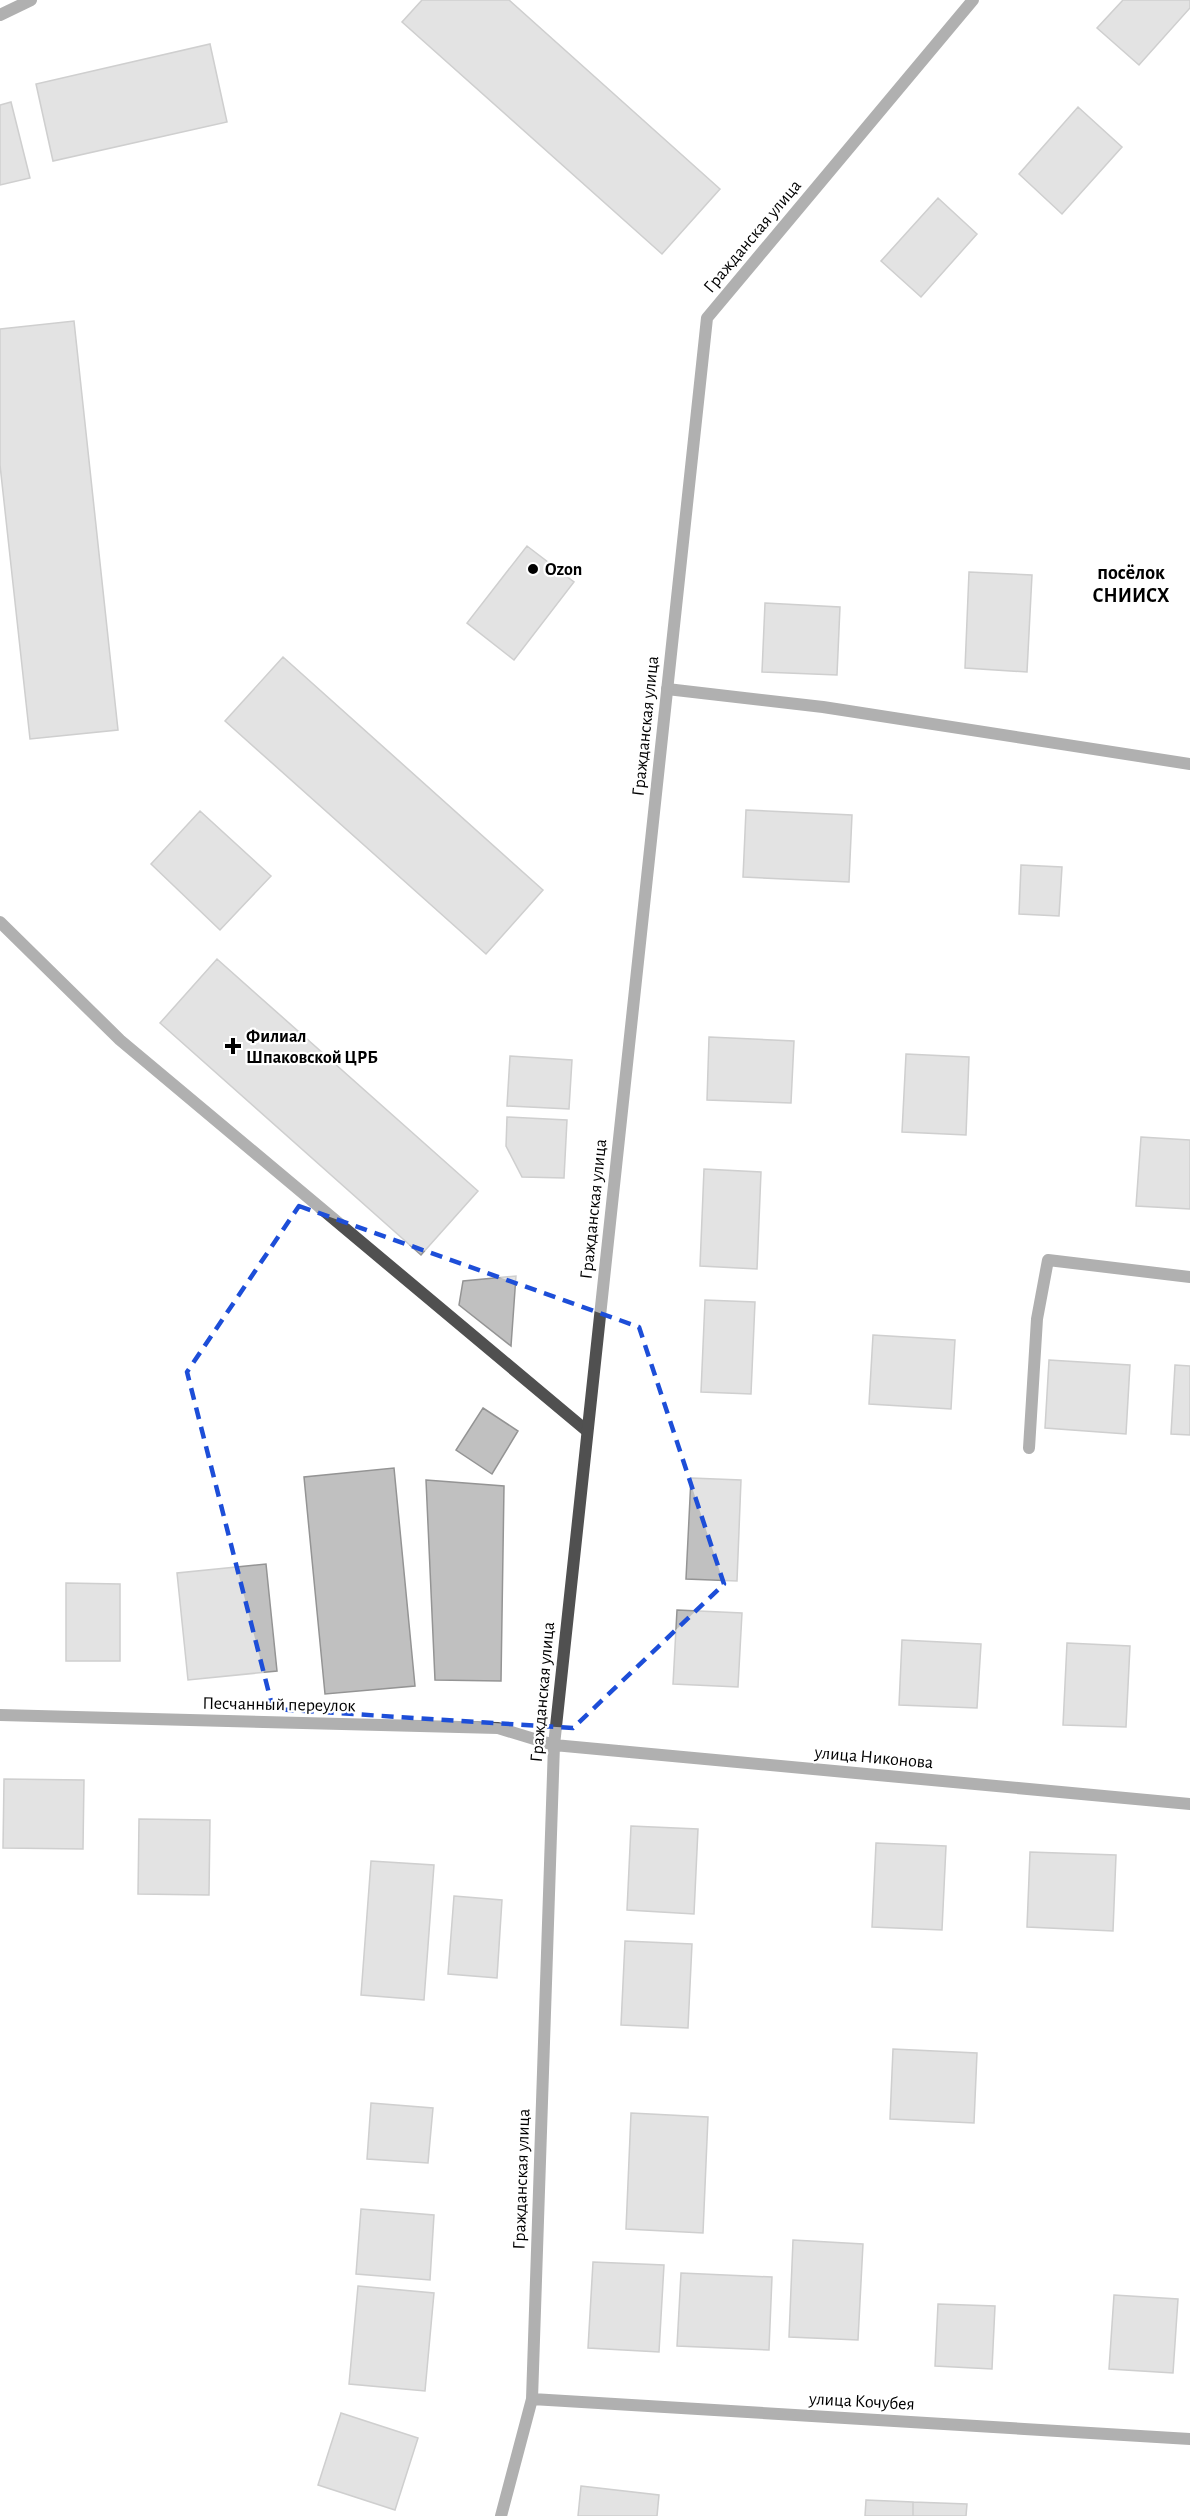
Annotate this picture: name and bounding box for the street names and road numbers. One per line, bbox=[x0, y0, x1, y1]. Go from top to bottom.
street label: Гражданская улица bbox=[701, 177, 805, 296]
street label: Гражданская улица bbox=[630, 655, 662, 797]
street label: Гражданская улица bbox=[578, 1138, 610, 1280]
street label: Гражданская улица bbox=[528, 1621, 558, 1763]
street label: Песчанный переулок bbox=[202, 1695, 357, 1715]
street label: улица Никонова bbox=[813, 1744, 934, 1772]
street label: Гражданская улица bbox=[511, 2108, 533, 2250]
street label: улица Кочубея bbox=[808, 2389, 915, 2414]

